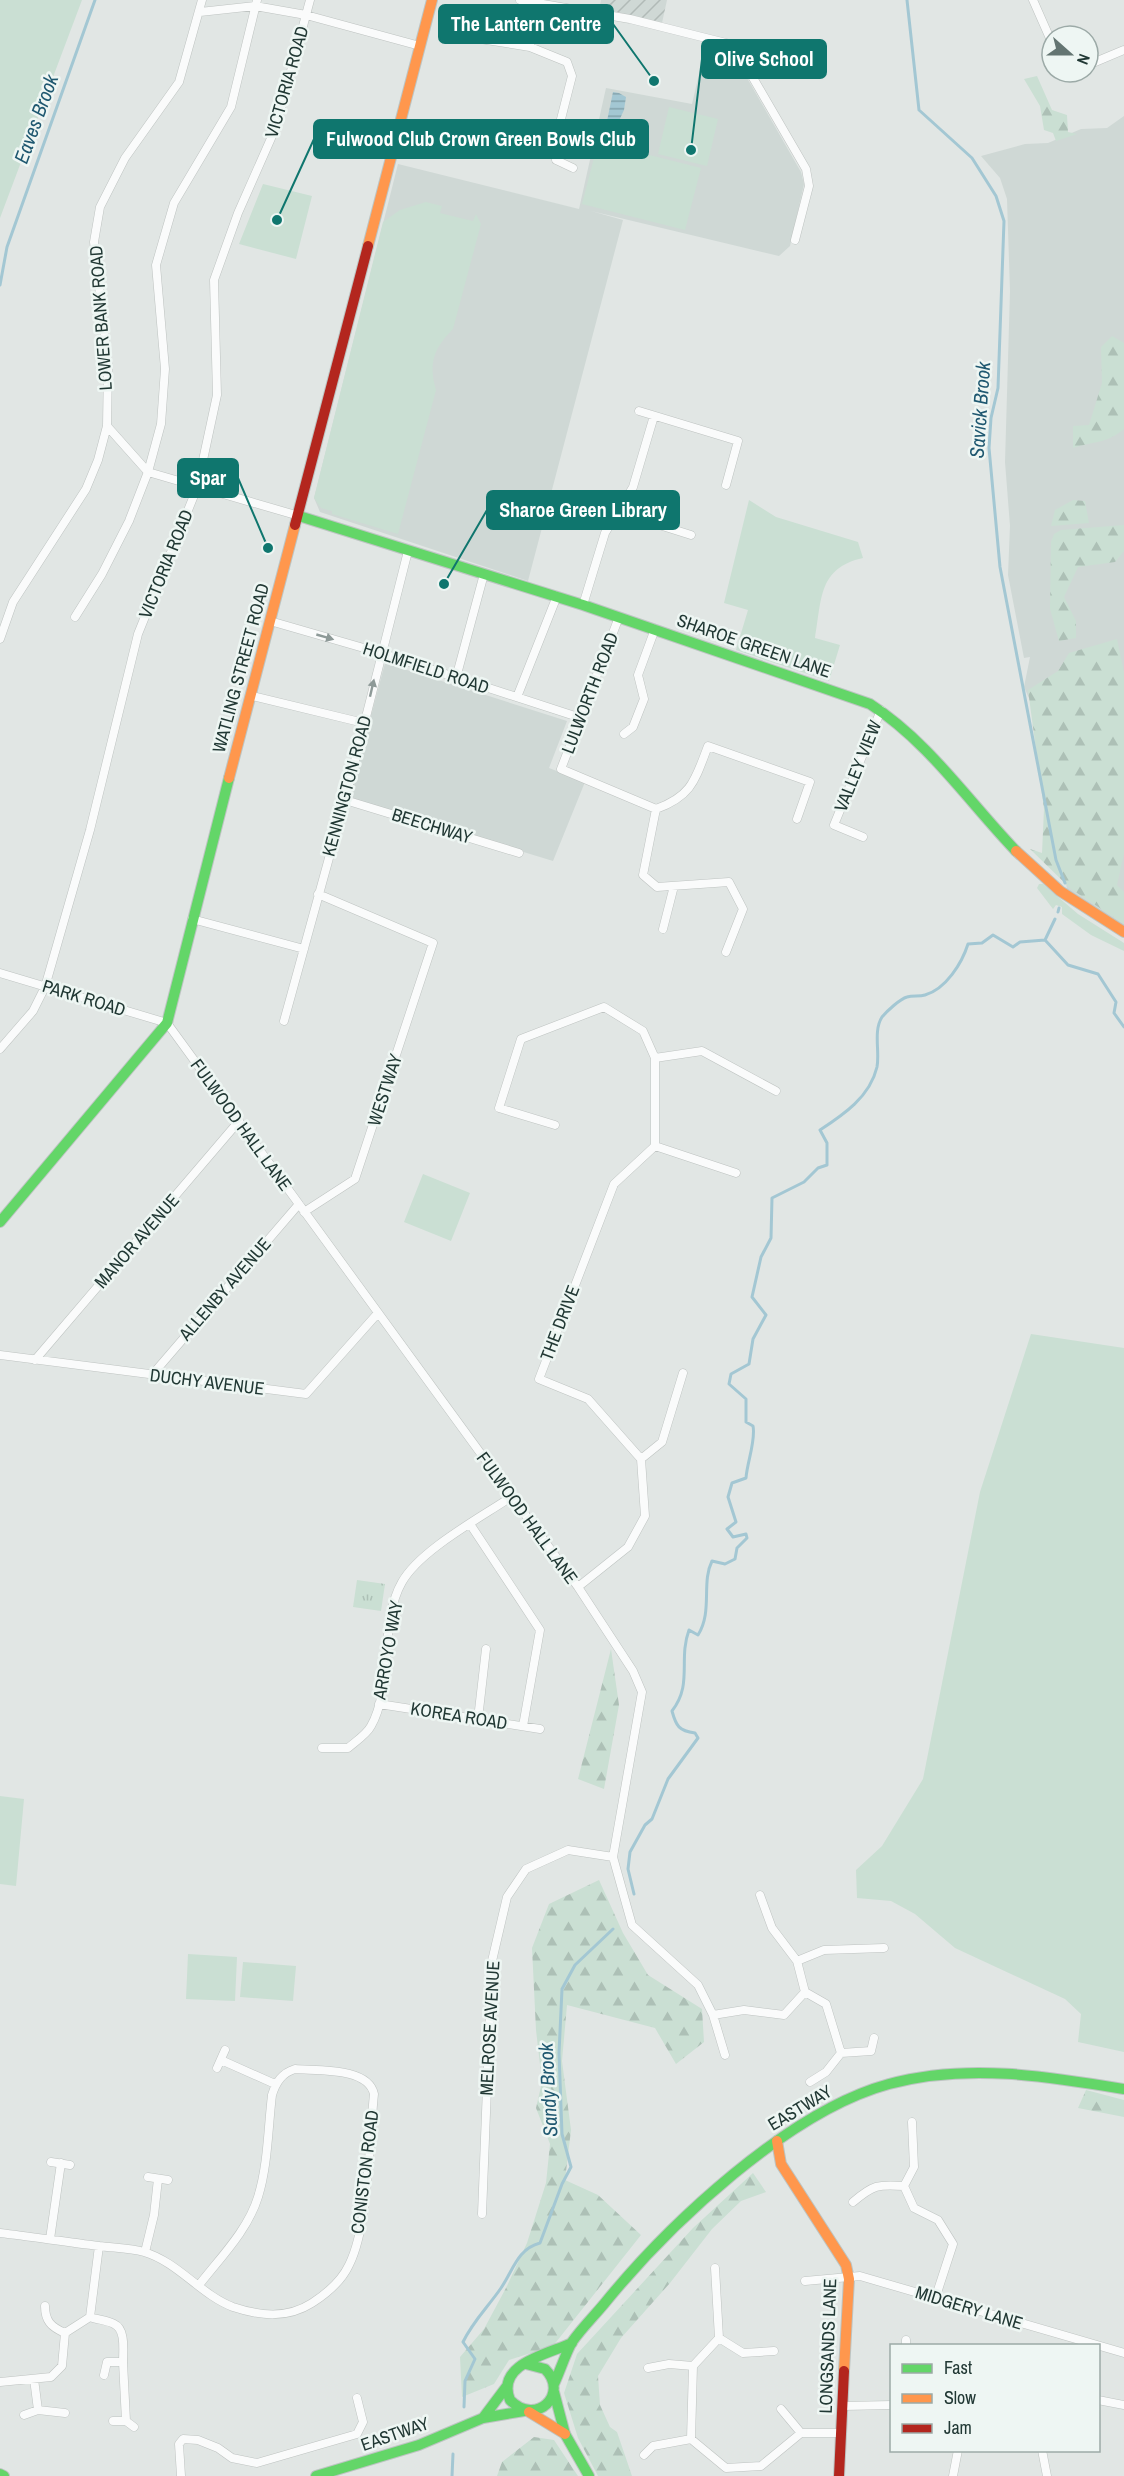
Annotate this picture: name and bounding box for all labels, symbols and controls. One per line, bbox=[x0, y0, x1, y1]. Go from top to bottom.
callout: The Lantern Centre bbox=[439, 5, 613, 43]
text: The Lantern Centre bbox=[451, 10, 601, 37]
street label: VICTORIA ROAD bbox=[259, 23, 314, 141]
north arrow bbox=[1040, 24, 1100, 84]
callout: Olive School bbox=[702, 40, 826, 78]
text: Olive School bbox=[714, 45, 814, 72]
text: N bbox=[1072, 51, 1096, 68]
water label: Eaves Brook bbox=[7, 70, 64, 167]
callout: Fulwood Club Crown Green Bowls Club bbox=[314, 120, 648, 158]
text: Fulwood Club Crown Green Bowls Club bbox=[326, 125, 636, 152]
street label: LOWER BANK ROAD bbox=[83, 245, 118, 391]
water label: Savick Brook bbox=[963, 360, 996, 459]
callout: Spar bbox=[178, 459, 238, 497]
text: Spar bbox=[190, 464, 227, 491]
callout: Sharoe Green Library bbox=[487, 491, 679, 529]
text: Sharoe Green Library bbox=[499, 496, 668, 523]
street label: VICTORIA ROAD bbox=[132, 506, 199, 622]
street label: WATLING STREET ROAD bbox=[206, 580, 275, 755]
street label: SHAROE GREEN LANE bbox=[674, 607, 835, 684]
street label: LULWORTH ROAD bbox=[555, 628, 624, 757]
one-way arrow bbox=[317, 633, 335, 642]
street label: HOLMFIELD ROAD bbox=[360, 635, 492, 700]
one-way arrow bbox=[368, 679, 378, 697]
street label: KENNINGTON ROAD bbox=[316, 713, 377, 859]
street label: VALLEY VIEW bbox=[828, 716, 887, 815]
street label: BEECHWAY bbox=[389, 801, 476, 850]
street label: PARK ROAD bbox=[39, 973, 129, 1022]
street label: WESTWAY bbox=[361, 1050, 408, 1129]
street label: FULWOOD HALL LANE bbox=[185, 1054, 298, 1196]
street label: MANOR AVENUE bbox=[89, 1188, 185, 1293]
street label: ALLENBY AVENUE bbox=[172, 1232, 276, 1346]
street label: THE DRIVE bbox=[534, 1282, 585, 1364]
street label: DUCHY AVENUE bbox=[148, 1362, 266, 1401]
street label: FULWOOD HALL LANE bbox=[471, 1447, 584, 1589]
street label: ARROYO WAY bbox=[366, 1598, 409, 1702]
street label: KOREA ROAD bbox=[409, 1696, 509, 1735]
street label: MELROSE AVENUE bbox=[473, 1960, 506, 2096]
water label: Sandy Brook bbox=[532, 2042, 563, 2138]
street label: EASTWAY bbox=[763, 2079, 837, 2136]
street label: CONISTON ROAD bbox=[345, 2109, 384, 2235]
street label: LONGSANDS LANE bbox=[813, 2278, 842, 2414]
street label: MIDGERY LANE bbox=[912, 2279, 1026, 2336]
legend bbox=[890, 2344, 1100, 2452]
text: Fast bbox=[944, 2355, 972, 2380]
text: Slow bbox=[944, 2385, 976, 2410]
street label: EASTWAY bbox=[357, 2410, 432, 2457]
text: Jam bbox=[944, 2415, 972, 2440]

